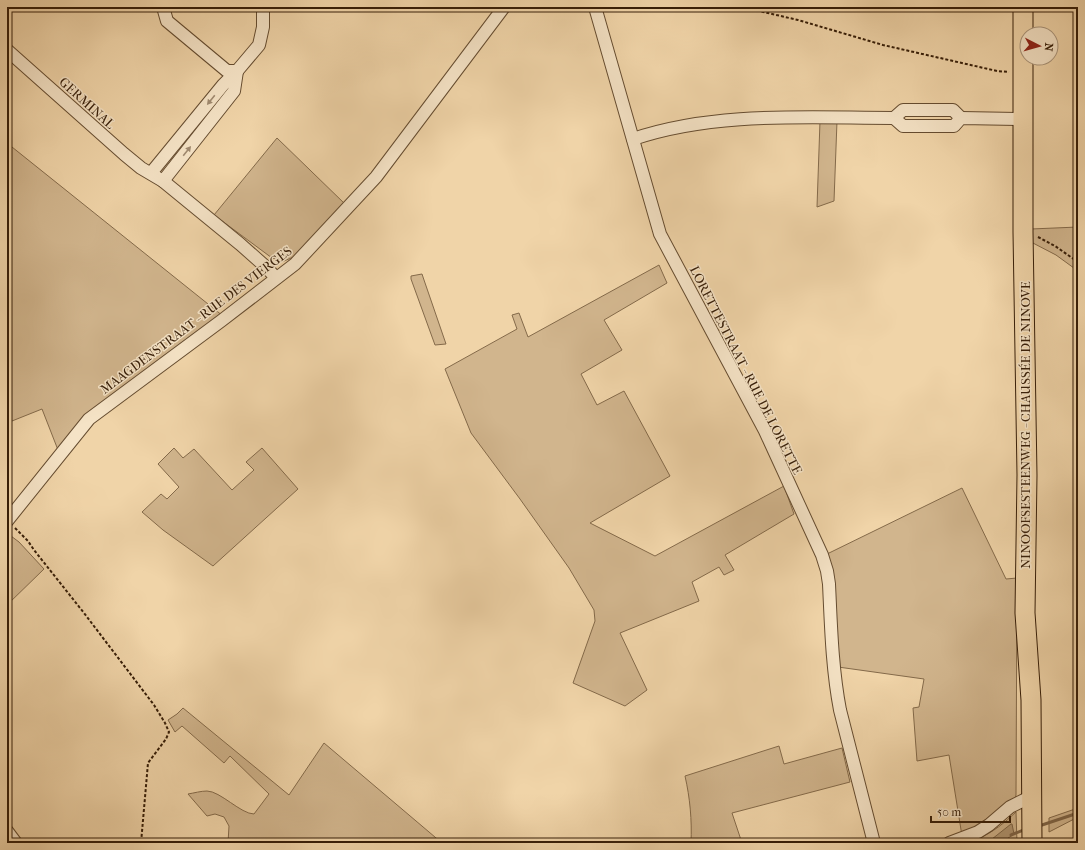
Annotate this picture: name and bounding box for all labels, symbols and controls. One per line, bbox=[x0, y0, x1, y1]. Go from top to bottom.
north arrow bbox=[1019, 26, 1059, 66]
text: N bbox=[1041, 42, 1055, 52]
street label: GERMINAL bbox=[56, 74, 118, 132]
one-way arrow bbox=[207, 94, 215, 105]
one-way arrow bbox=[183, 145, 191, 156]
street label: MAAGDENSTRAAT - RUE DES VIERGES bbox=[97, 243, 295, 397]
street label: LORETTESTRAAT - RUE DE LORETTE bbox=[687, 263, 805, 477]
street label: NINOOFSESTEENWEG - CHAUSSÉE DE NINOVE bbox=[1018, 281, 1033, 569]
scale bar bbox=[931, 798, 1010, 824]
text: 50 m bbox=[937, 805, 961, 819]

